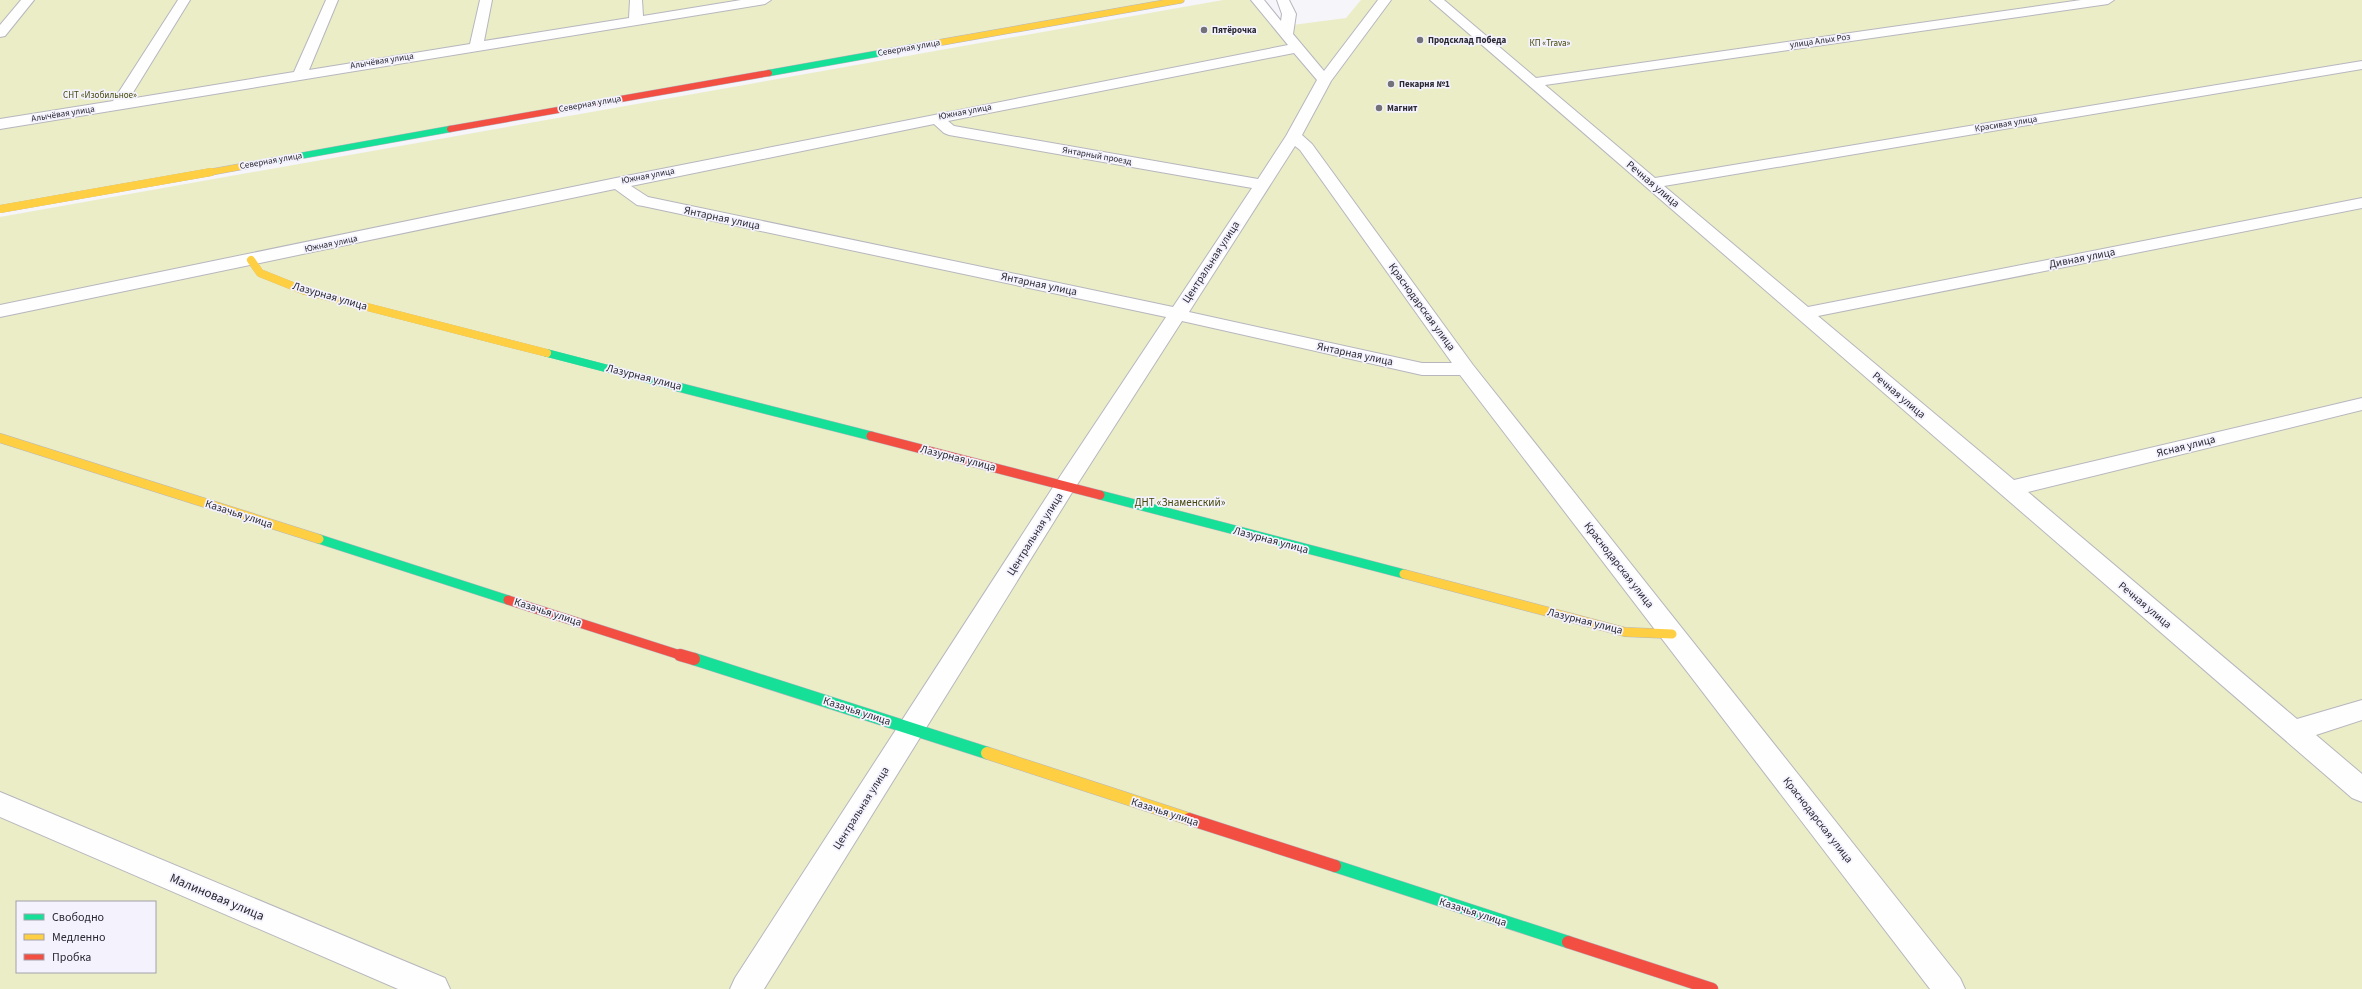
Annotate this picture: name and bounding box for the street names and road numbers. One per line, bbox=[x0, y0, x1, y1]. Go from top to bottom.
street label: улица Алых Роз bbox=[1789, 30, 1851, 52]
street label: Северная улица bbox=[877, 36, 941, 60]
street label: Алычёвая улица bbox=[349, 50, 415, 72]
street label: Северная улица bbox=[558, 92, 622, 116]
street label: Южная улица bbox=[937, 100, 993, 124]
street label: Алычёвая улица bbox=[30, 103, 96, 125]
street label: Красивая улица bbox=[1974, 113, 2038, 135]
street label: Янтарный проезд bbox=[1061, 144, 1133, 169]
street label: Северная улица bbox=[239, 149, 303, 173]
street label: Речная улица bbox=[1623, 157, 1683, 211]
street label: Южная улица bbox=[620, 164, 676, 188]
street label: Янтарная улица bbox=[683, 203, 761, 233]
street label: Центральная улица bbox=[1179, 218, 1243, 306]
street label: Южная улица bbox=[303, 232, 359, 256]
street label: Дивная улица bbox=[2048, 244, 2116, 272]
street label: Краснодарская улица bbox=[1385, 260, 1459, 354]
street label: Янтарная улица bbox=[1000, 269, 1078, 299]
street label: Лазурная улица bbox=[291, 278, 369, 314]
street label: Янтарная улица bbox=[1316, 339, 1394, 369]
street label: Лазурная улица bbox=[605, 360, 683, 394]
street label: Речная улица bbox=[1869, 368, 1929, 422]
street label: Ясная улица bbox=[2155, 431, 2217, 461]
street label: Лазурная улица bbox=[919, 441, 997, 475]
street label: Центральная улица bbox=[1003, 490, 1067, 578]
street label: Казачья улица bbox=[203, 496, 275, 532]
street label: Краснодарская улица bbox=[1581, 519, 1657, 611]
street label: Лазурная улица bbox=[1232, 523, 1310, 557]
street label: Речная улица bbox=[2115, 578, 2175, 632]
street label: Казачья улица bbox=[512, 594, 584, 630]
street label: Лазурная улица bbox=[1546, 604, 1624, 638]
street label: Казачья улица bbox=[821, 693, 893, 729]
street label: Центральная улица bbox=[829, 764, 893, 852]
street label: Краснодарская улица bbox=[1780, 774, 1856, 866]
street label: Казачья улица bbox=[1129, 794, 1201, 830]
street label: Малиновая улица bbox=[167, 869, 267, 925]
street label: Казачья улица bbox=[1437, 894, 1509, 930]

